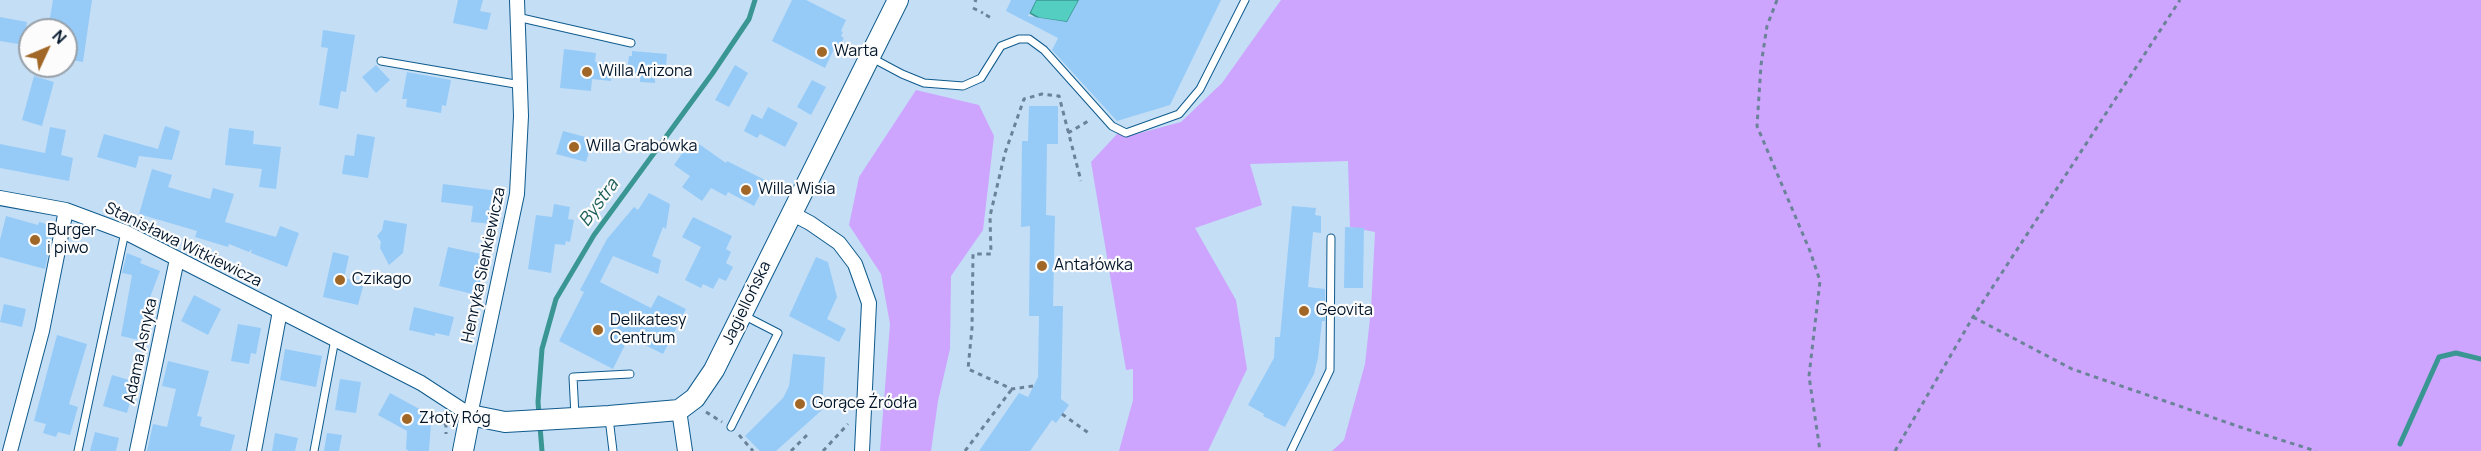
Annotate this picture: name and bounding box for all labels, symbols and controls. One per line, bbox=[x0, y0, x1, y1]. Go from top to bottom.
north arrow bbox=[18, 18, 78, 78]
text: N bbox=[48, 25, 71, 49]
place label: Warta bbox=[834, 42, 878, 62]
marker: Warta bbox=[815, 45, 829, 59]
place label: Willa Arizona bbox=[599, 62, 692, 82]
marker: Willa Arizona bbox=[580, 65, 594, 79]
place label: Willa Grabówka bbox=[586, 137, 697, 157]
marker: Willa Grabówka bbox=[567, 140, 581, 154]
water label: Bystra bbox=[575, 175, 623, 231]
place label: Willa Wisia bbox=[758, 180, 835, 200]
marker: Willa Wisia bbox=[739, 183, 753, 197]
street label: Henryka Sienkiewicza bbox=[458, 186, 510, 344]
street label: Stanisława Witkiewicza bbox=[101, 199, 265, 291]
place label: Burger i piwo bbox=[47, 221, 96, 259]
marker: Burger i piwo bbox=[28, 233, 42, 247]
place label: Antałówka bbox=[1054, 256, 1133, 276]
street label: Jagiellońska bbox=[719, 258, 775, 348]
marker: Antałówka bbox=[1035, 259, 1049, 273]
place label: Czikago bbox=[352, 270, 411, 290]
marker: Czikago bbox=[333, 273, 347, 287]
street label: Adama Asnyka bbox=[120, 297, 162, 405]
place label: Geovita bbox=[1316, 301, 1373, 321]
marker: Geovita bbox=[1297, 304, 1311, 318]
place label: Delikatesy Centrum bbox=[610, 311, 686, 349]
marker: Delikatesy Centrum bbox=[591, 323, 605, 337]
place label: Gorące Źródła bbox=[812, 394, 917, 414]
marker: Gorące Źródła bbox=[793, 397, 807, 411]
place label: Złoty Róg bbox=[419, 409, 491, 429]
marker: Złoty Róg bbox=[400, 412, 414, 426]

